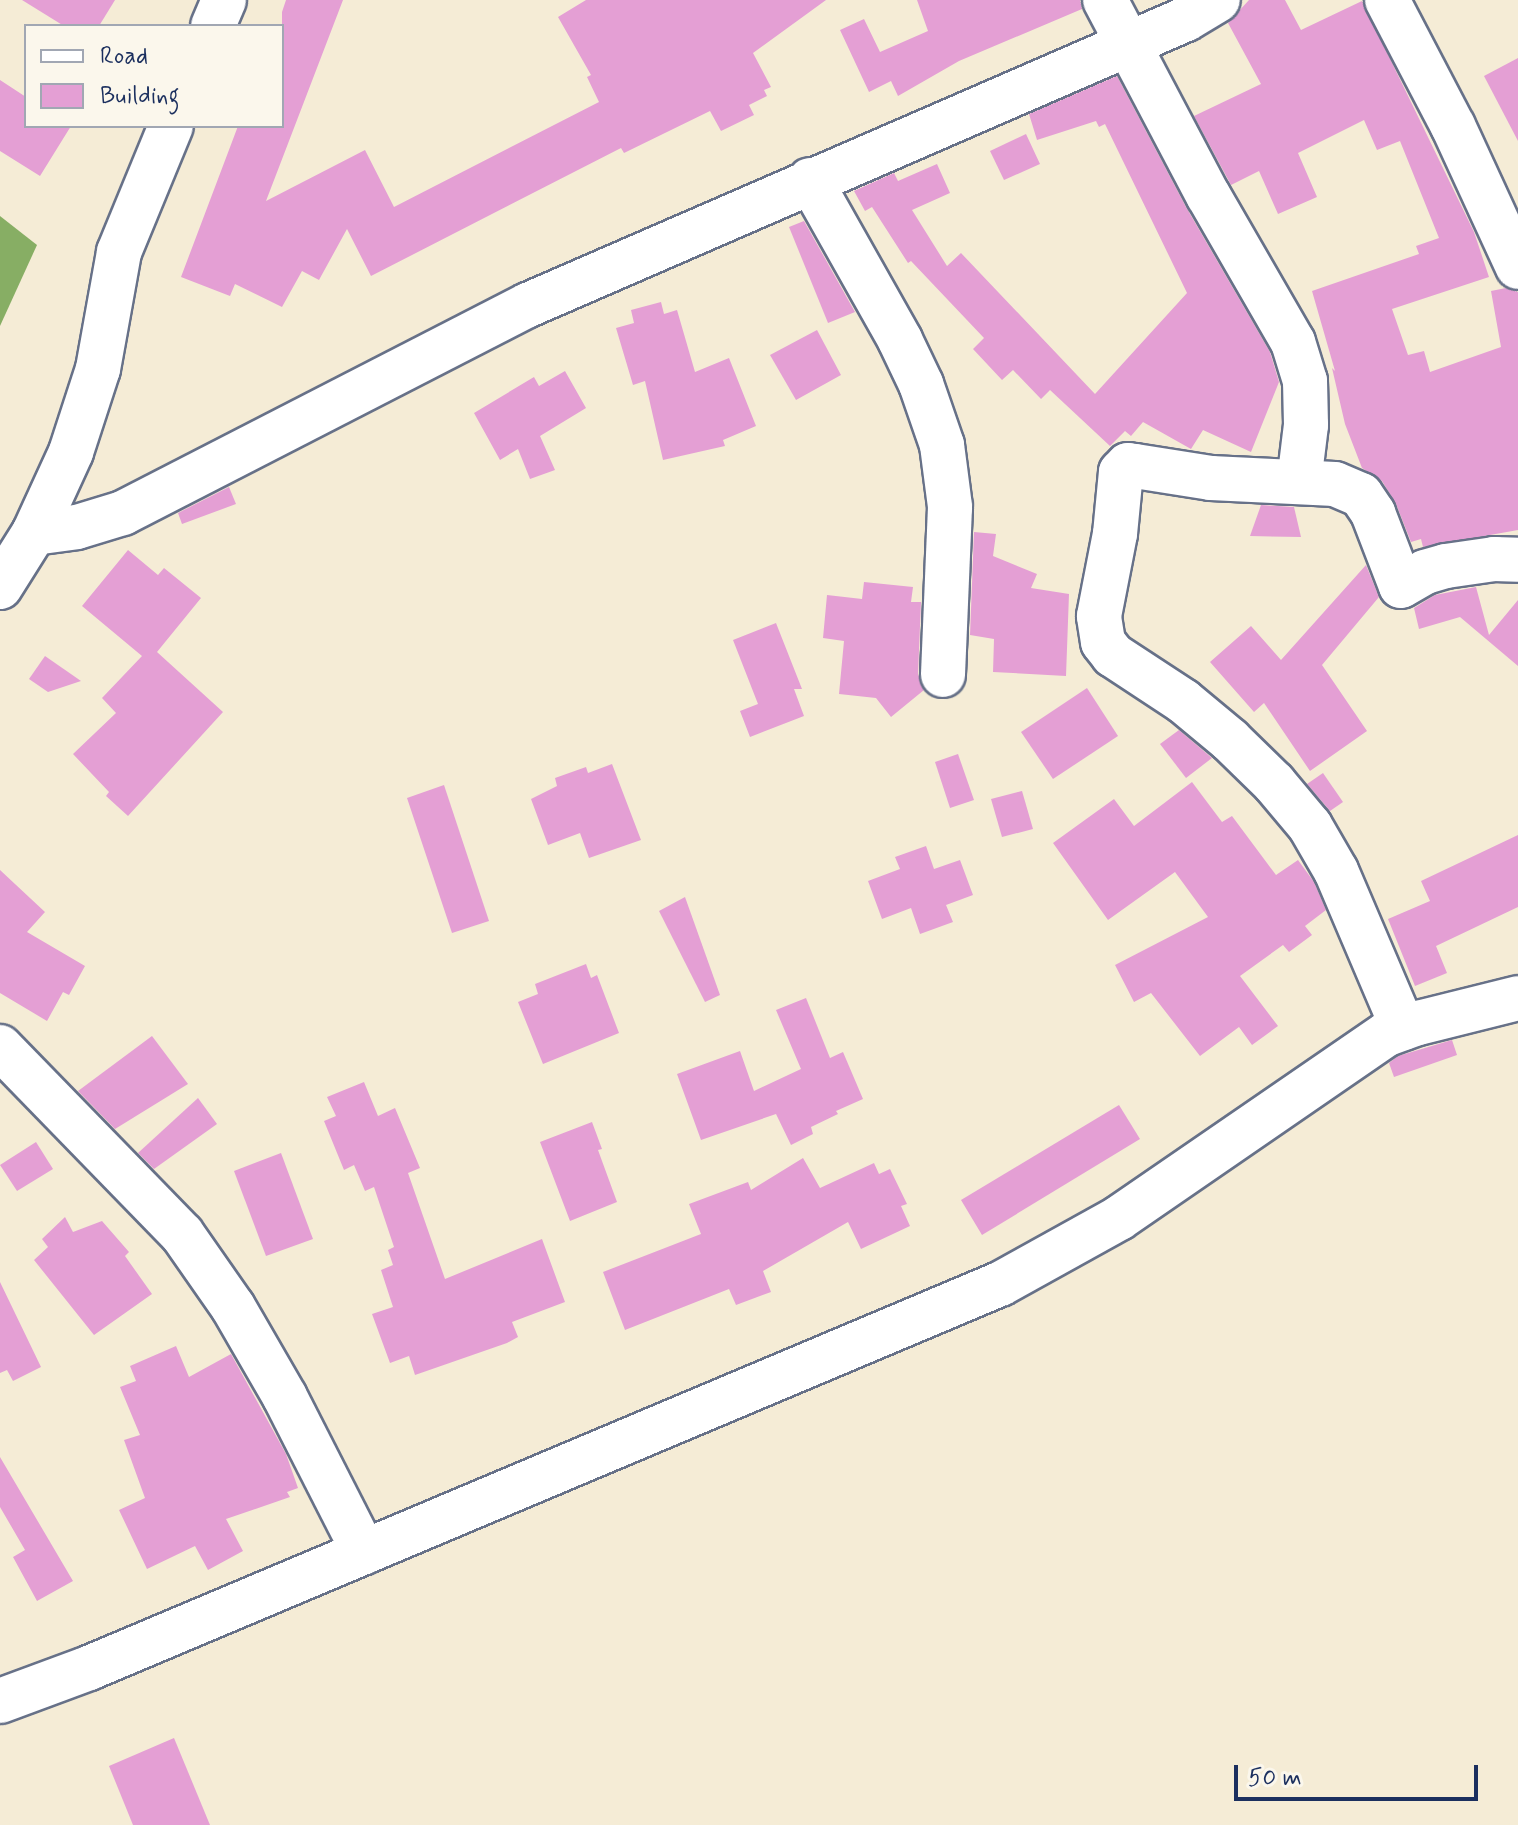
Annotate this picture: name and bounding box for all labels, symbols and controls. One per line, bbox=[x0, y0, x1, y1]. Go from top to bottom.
legend bbox=[24, 24, 284, 128]
text: Road bbox=[100, 41, 148, 72]
text: Building bbox=[100, 81, 180, 112]
scale bar bbox=[1238, 1749, 1482, 1799]
text: 50 m bbox=[1248, 1763, 1302, 1794]

